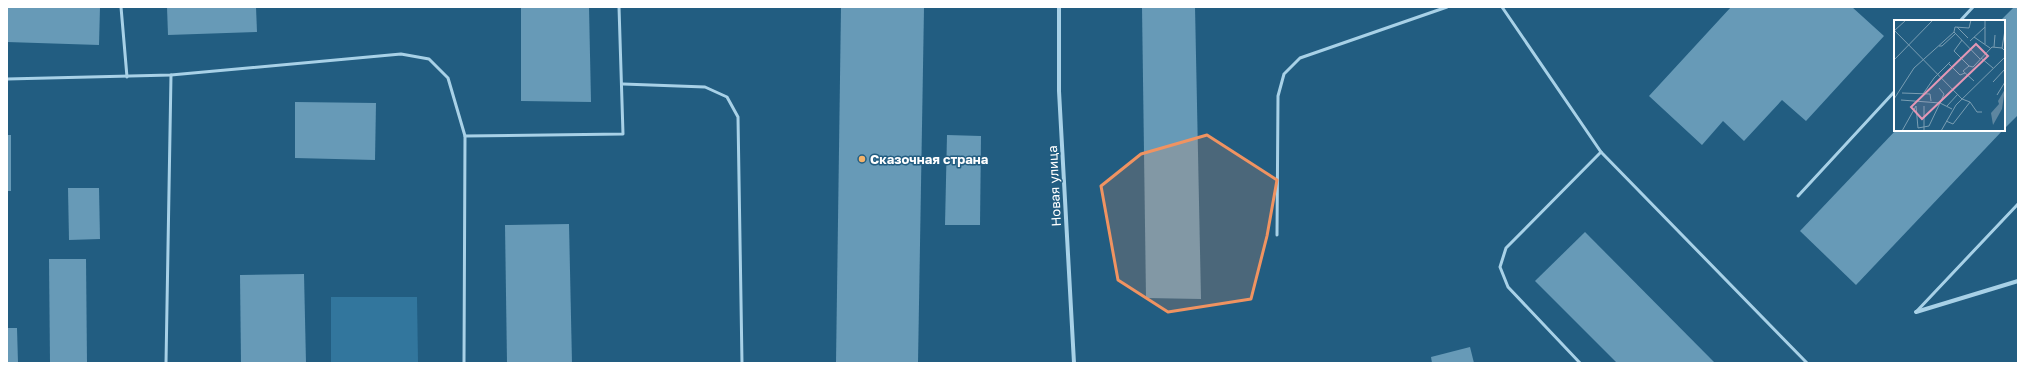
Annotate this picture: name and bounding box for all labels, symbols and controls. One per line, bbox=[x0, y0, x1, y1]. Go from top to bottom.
inset map bbox=[1894, 20, 2005, 131]
street label: Новая улица bbox=[1044, 145, 1064, 227]
place label: Сказочная страна bbox=[870, 151, 989, 167]
marker: Сказочная страна bbox=[857, 154, 867, 164]

